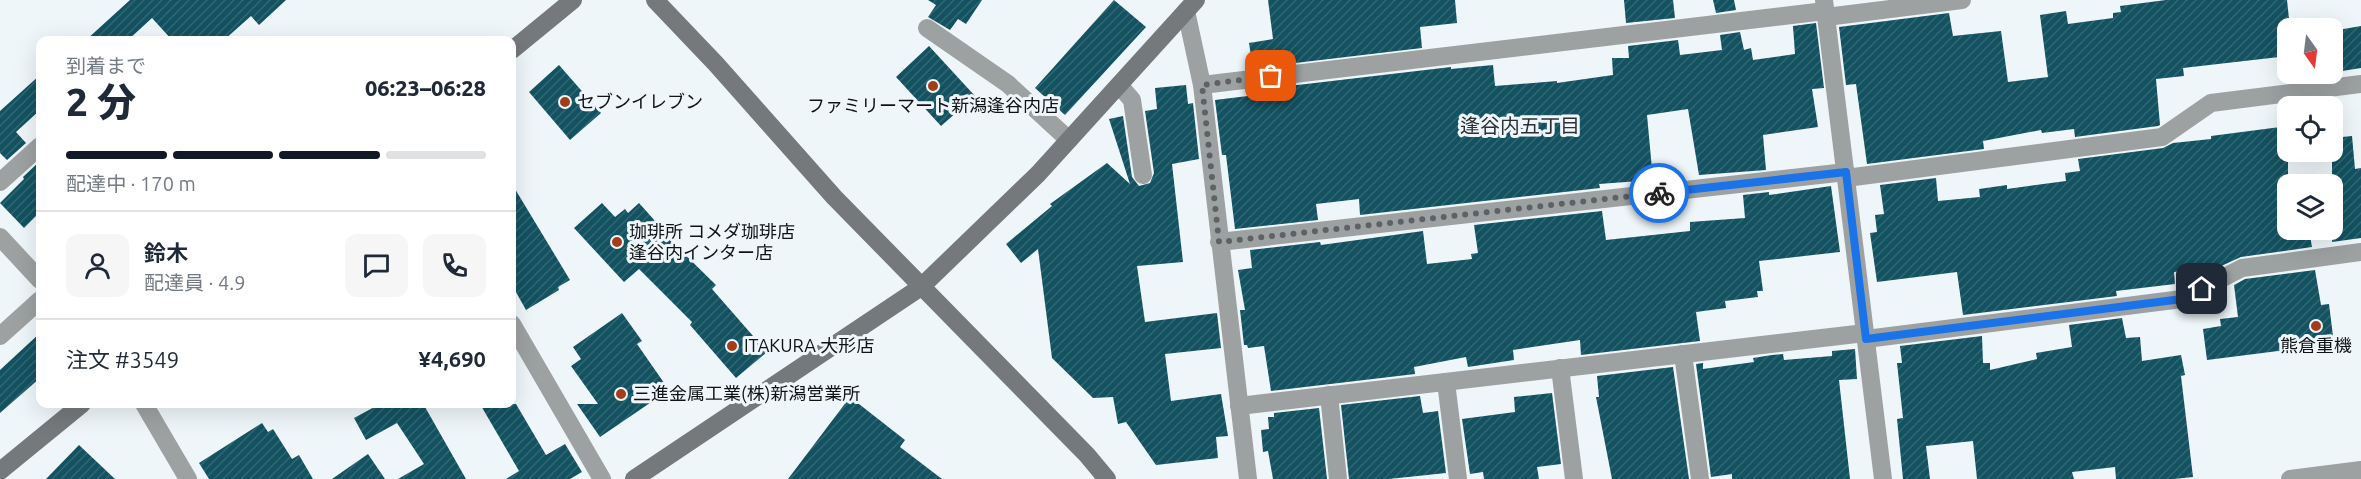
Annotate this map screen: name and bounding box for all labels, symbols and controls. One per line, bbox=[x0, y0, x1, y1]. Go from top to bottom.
north arrow bbox=[2277, 18, 2343, 84]
map controls bbox=[2277, 18, 2343, 240]
pin bbox=[1245, 50, 1296, 101]
text: 到着まで bbox=[66, 54, 146, 77]
icon: bag bbox=[1254, 59, 1287, 92]
text: 06:23–06:28 bbox=[365, 75, 486, 100]
marker: ファミリーマート新潟逢谷内店 bbox=[926, 79, 940, 93]
text: 2 分 bbox=[66, 80, 136, 123]
place label: セブンイレブン bbox=[577, 91, 703, 111]
marker: セブンイレブン bbox=[558, 95, 572, 109]
place label: ファミリーマート新潟逢谷内店 bbox=[807, 95, 1059, 115]
button: locate bbox=[2277, 96, 2343, 162]
district label: 逢谷内五丁目 bbox=[1460, 114, 1580, 137]
courier bbox=[1629, 163, 1689, 223]
text: 配達中 · 170 m bbox=[66, 172, 196, 195]
button: layers bbox=[2277, 174, 2343, 240]
icon: bike bbox=[1643, 177, 1676, 210]
place label: 珈琲所 コメダ珈琲店 逢谷内インター店 bbox=[629, 221, 795, 262]
button: person bbox=[66, 234, 129, 297]
button: chat bbox=[345, 234, 408, 297]
button: phone bbox=[423, 234, 486, 297]
marker: 珈琲所 コメダ珈琲店 逢谷内インター店 bbox=[610, 235, 624, 249]
text: 鈴木 bbox=[144, 240, 188, 265]
pin bbox=[2176, 263, 2227, 314]
text: 配達員 · 4.9 bbox=[144, 271, 246, 294]
icon: home bbox=[2185, 272, 2218, 305]
marker: 熊倉重機 bbox=[2309, 319, 2323, 333]
place label: ITAKURA 大形店 bbox=[744, 335, 874, 355]
place label: 熊倉重機 bbox=[2280, 335, 2352, 355]
marker: ITAKURA 大形店 bbox=[725, 339, 739, 353]
text: ¥4,690 bbox=[419, 346, 486, 371]
text: 注文 #3549 bbox=[66, 347, 179, 372]
place label: 三進金属工業(株)新潟営業所 bbox=[633, 383, 860, 404]
marker: 三進金属工業(株)新潟営業所 bbox=[614, 387, 628, 401]

